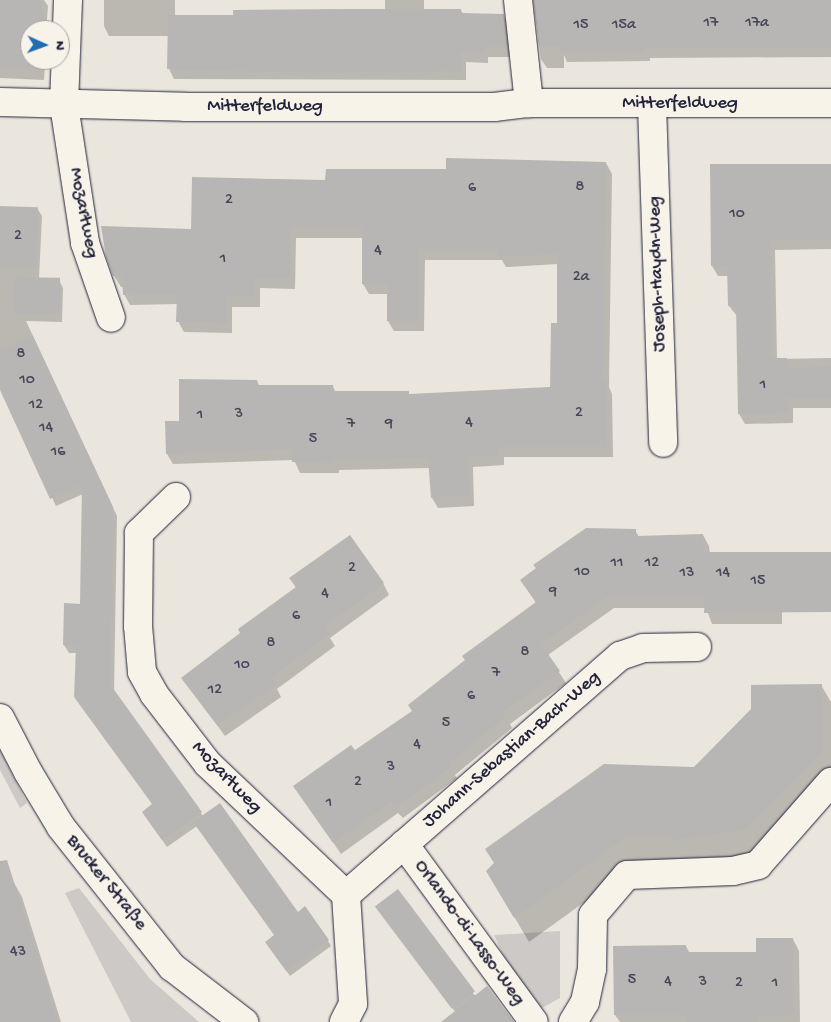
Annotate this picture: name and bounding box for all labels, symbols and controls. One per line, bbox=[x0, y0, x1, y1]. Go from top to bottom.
house number: 17 bbox=[704, 14, 718, 34]
house number: 17a bbox=[745, 14, 769, 34]
house number: 15 bbox=[574, 16, 588, 36]
house number: 15a bbox=[612, 16, 636, 36]
north arrow bbox=[20, 20, 70, 70]
text: N bbox=[51, 41, 68, 50]
street label: Mitterfeldweg bbox=[622, 93, 738, 115]
street label: Mitterfeldweg bbox=[207, 96, 323, 118]
street label: Mozartweg bbox=[63, 166, 103, 260]
house number: 8 bbox=[576, 178, 584, 198]
house number: 6 bbox=[468, 179, 476, 199]
house number: 2 bbox=[225, 191, 233, 211]
street label: Joseph-Haydn-Weg bbox=[644, 196, 672, 352]
house number: 10 bbox=[729, 205, 745, 225]
house number: 2 bbox=[14, 227, 22, 247]
house number: 4 bbox=[374, 242, 382, 262]
house number: 1 bbox=[220, 250, 226, 270]
house number: 2a bbox=[573, 268, 589, 288]
house number: 8 bbox=[17, 345, 25, 365]
house number: 10 bbox=[19, 371, 35, 391]
house number: 1 bbox=[760, 376, 766, 396]
house number: 12 bbox=[29, 396, 43, 416]
house number: 2 bbox=[575, 404, 583, 424]
house number: 3 bbox=[235, 405, 243, 425]
house number: 1 bbox=[197, 406, 203, 426]
house number: 4 bbox=[465, 414, 473, 434]
house number: 7 bbox=[347, 415, 355, 435]
house number: 9 bbox=[385, 415, 393, 435]
house number: 14 bbox=[39, 419, 53, 439]
house number: 5 bbox=[309, 430, 317, 450]
house number: 16 bbox=[51, 443, 65, 463]
house number: 11 bbox=[611, 554, 623, 574]
house number: 12 bbox=[645, 554, 659, 574]
house number: 2 bbox=[348, 559, 356, 579]
house number: 10 bbox=[574, 563, 590, 583]
house number: 13 bbox=[680, 564, 694, 584]
house number: 14 bbox=[716, 564, 730, 584]
house number: 15 bbox=[751, 572, 765, 592]
house number: 9 bbox=[549, 583, 557, 603]
house number: 4 bbox=[321, 585, 329, 605]
house number: 6 bbox=[292, 607, 300, 627]
house number: 8 bbox=[267, 634, 275, 654]
house number: 8 bbox=[521, 643, 529, 663]
house number: 10 bbox=[234, 656, 250, 676]
house number: 7 bbox=[492, 664, 500, 684]
street label: Johann-Sebastian-Bach-Weg bbox=[418, 667, 606, 833]
house number: 12 bbox=[208, 681, 222, 701]
house number: 6 bbox=[467, 687, 475, 707]
house number: 5 bbox=[442, 714, 450, 734]
house number: 4 bbox=[413, 736, 421, 756]
street label: Mozartweg bbox=[186, 737, 266, 819]
house number: 3 bbox=[387, 758, 395, 778]
house number: 2 bbox=[354, 773, 362, 793]
house number: 1 bbox=[326, 794, 332, 814]
street label: Brucker Straße bbox=[60, 831, 152, 935]
street label: Orlando-di-Lasso-Weg bbox=[409, 856, 529, 1010]
house number: 43 bbox=[10, 943, 26, 963]
house number: 5 bbox=[628, 971, 636, 991]
house number: 4 bbox=[664, 973, 672, 993]
house number: 3 bbox=[699, 973, 707, 993]
house number: 2 bbox=[735, 974, 743, 994]
house number: 1 bbox=[772, 974, 778, 994]

